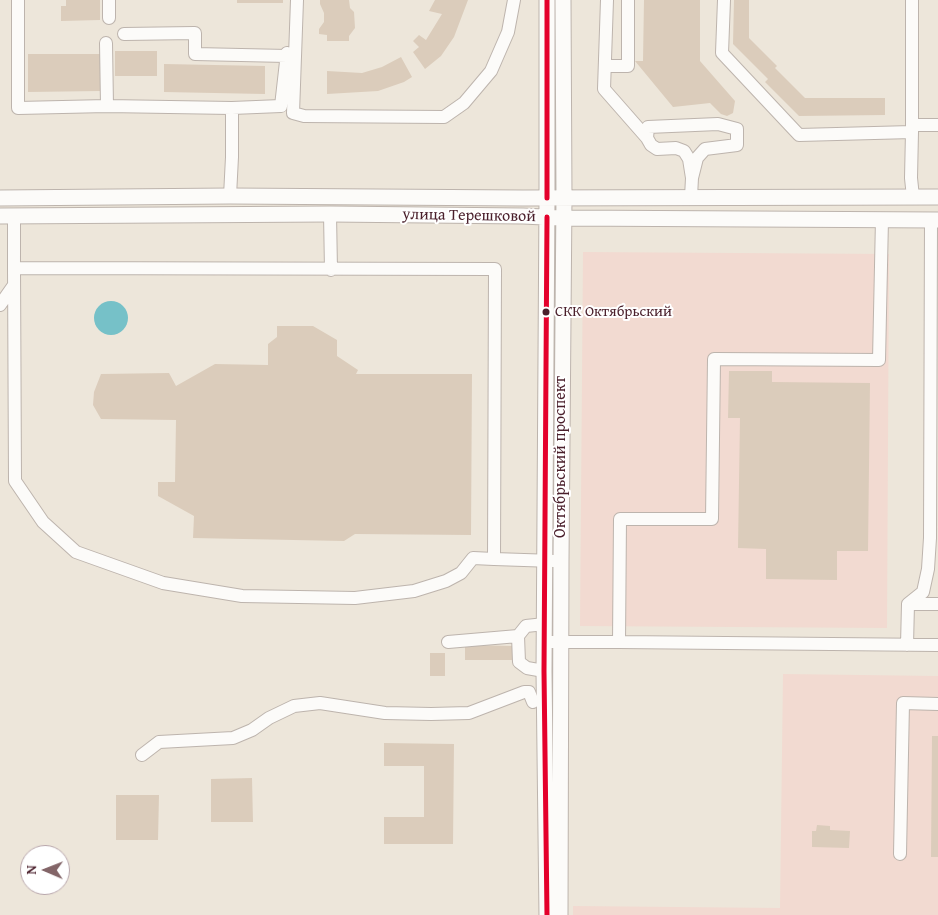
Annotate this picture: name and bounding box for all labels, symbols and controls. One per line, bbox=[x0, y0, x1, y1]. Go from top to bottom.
street label: улица Терешковой bbox=[402, 205, 536, 227]
place label: СКК Октябрьский bbox=[555, 303, 672, 321]
marker: СКК Октябрьский bbox=[541, 307, 551, 317]
street label: Октябрьский проспект bbox=[551, 376, 571, 538]
north arrow bbox=[20, 845, 70, 895]
text: N bbox=[21, 865, 41, 875]

